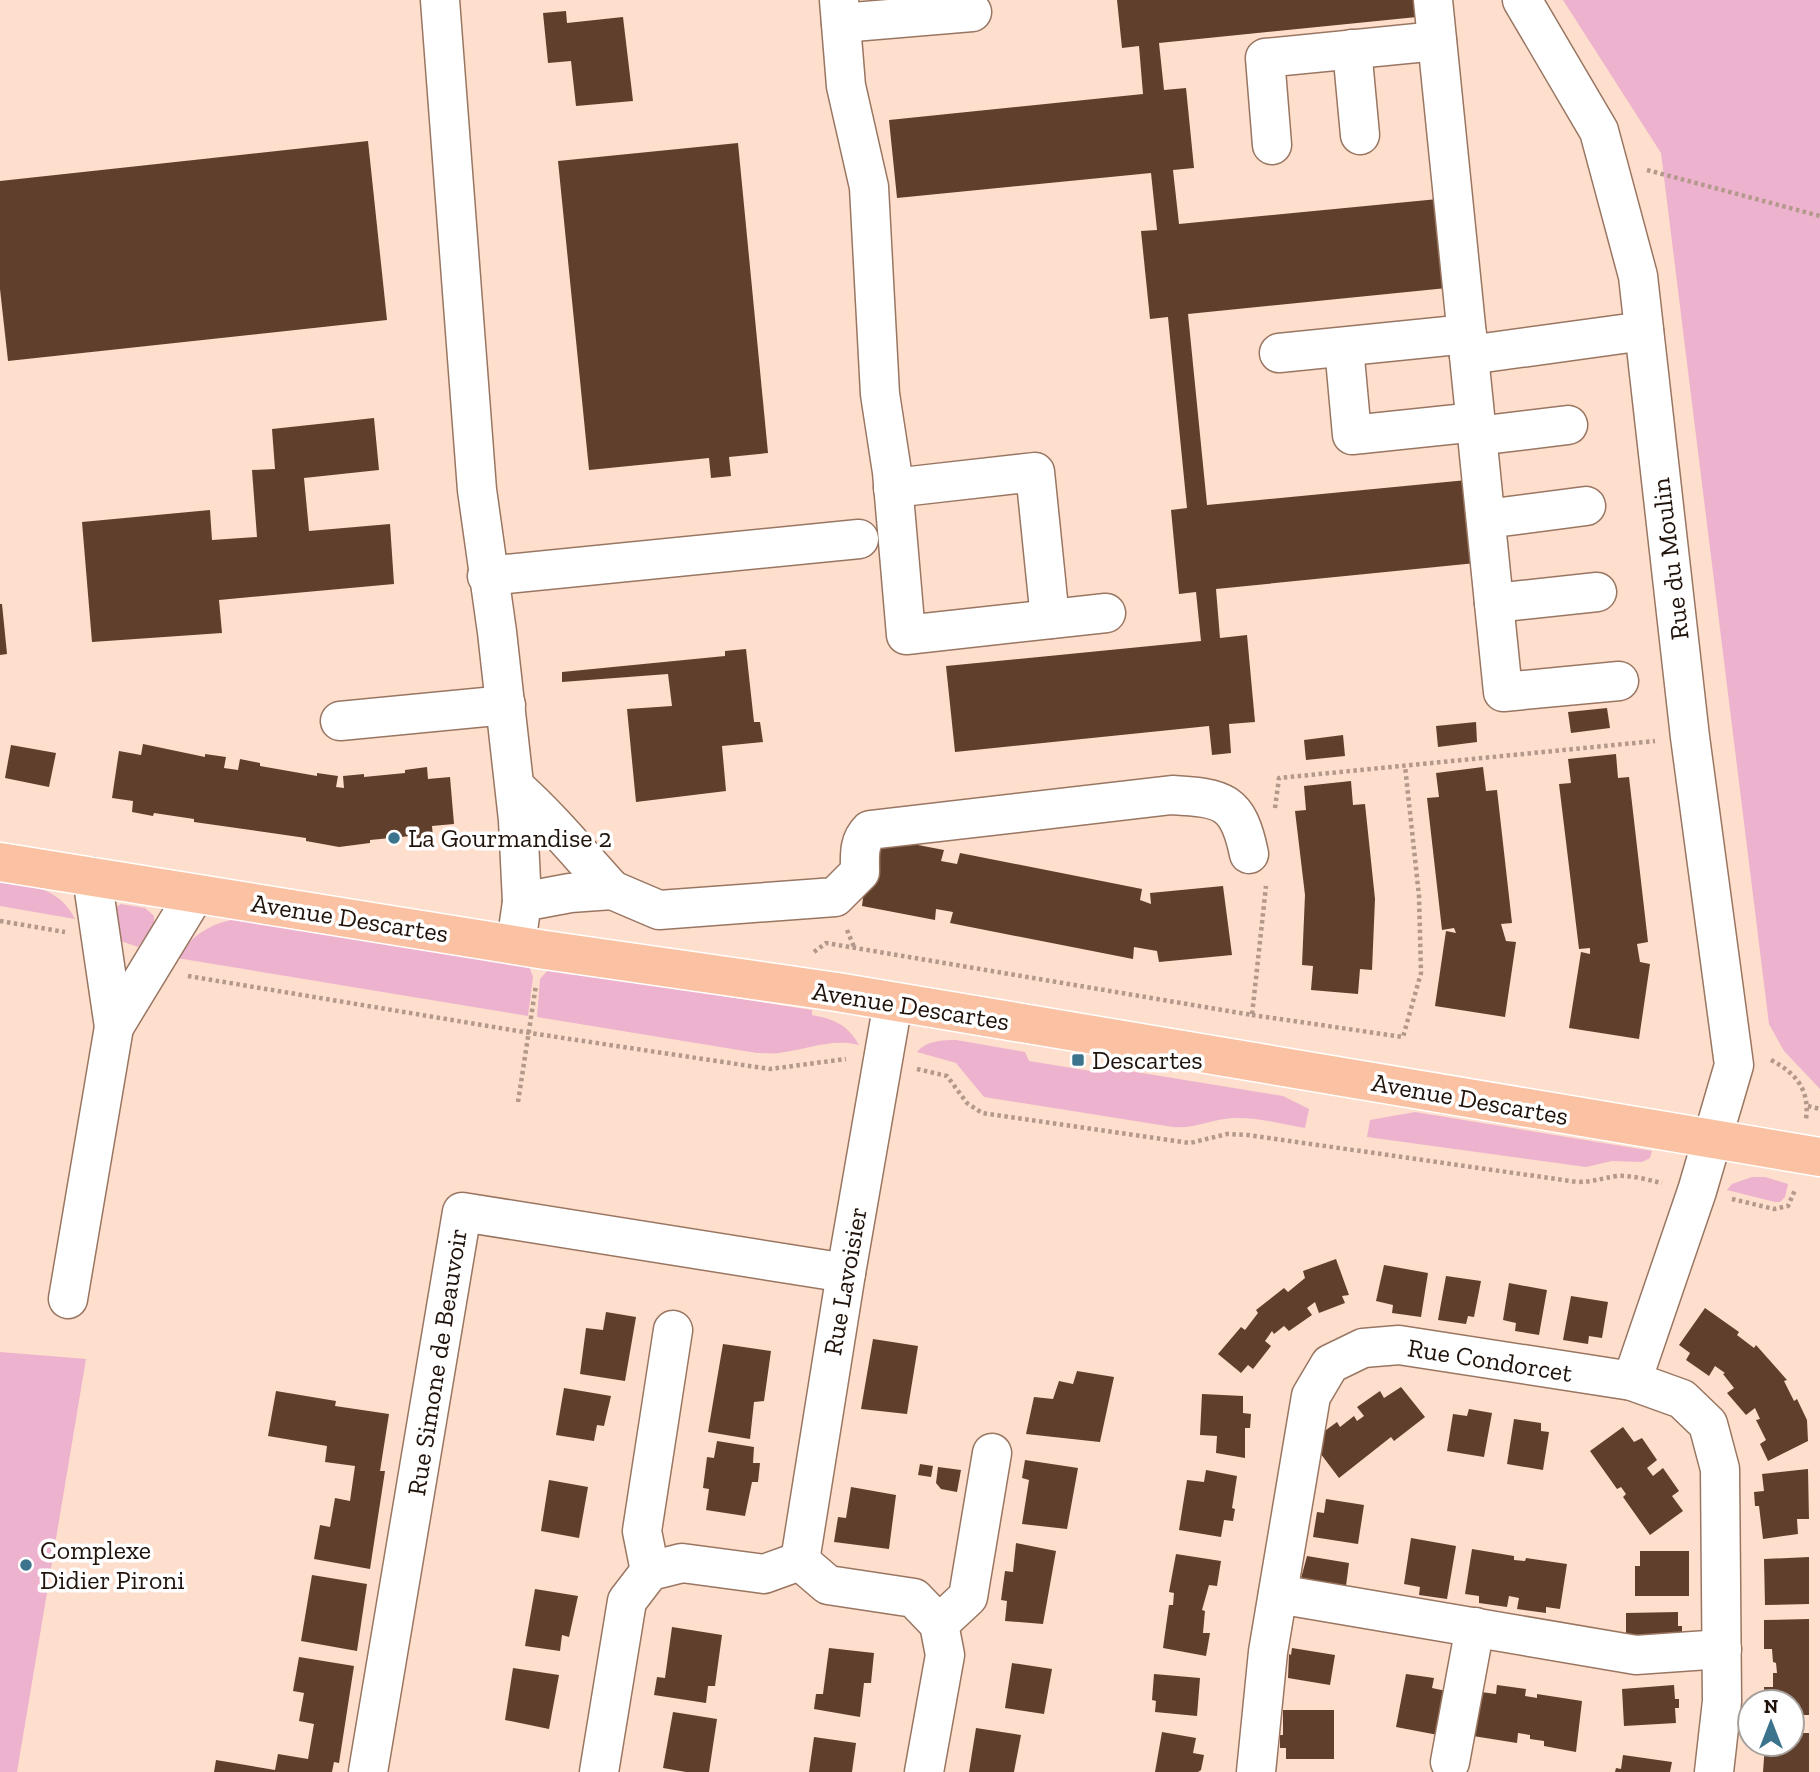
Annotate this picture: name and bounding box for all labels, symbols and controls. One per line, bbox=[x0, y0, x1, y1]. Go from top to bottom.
street label: Rue du Moulin bbox=[1644, 476, 1696, 642]
place label: La Gourmandise 2 bbox=[408, 822, 612, 854]
marker: La Gourmandise 2 bbox=[386, 830, 402, 846]
street label: Avenue Descartes bbox=[249, 887, 451, 949]
street label: Avenue Descartes bbox=[810, 975, 1012, 1037]
place label: Descartes bbox=[1092, 1044, 1203, 1076]
marker: Descartes bbox=[1070, 1052, 1086, 1068]
street label: Avenue Descartes bbox=[1369, 1066, 1571, 1132]
street label: Rue Lavoisier bbox=[816, 1204, 874, 1358]
street label: Rue Simone de Beauvoir bbox=[400, 1226, 474, 1498]
street label: Rue Condorcet bbox=[1405, 1331, 1575, 1389]
place label: Complexe Didier Pironi bbox=[40, 1534, 184, 1596]
marker: Complexe Didier Pironi bbox=[18, 1557, 34, 1573]
north arrow bbox=[1736, 1688, 1806, 1758]
text: N bbox=[1764, 1695, 1778, 1718]

